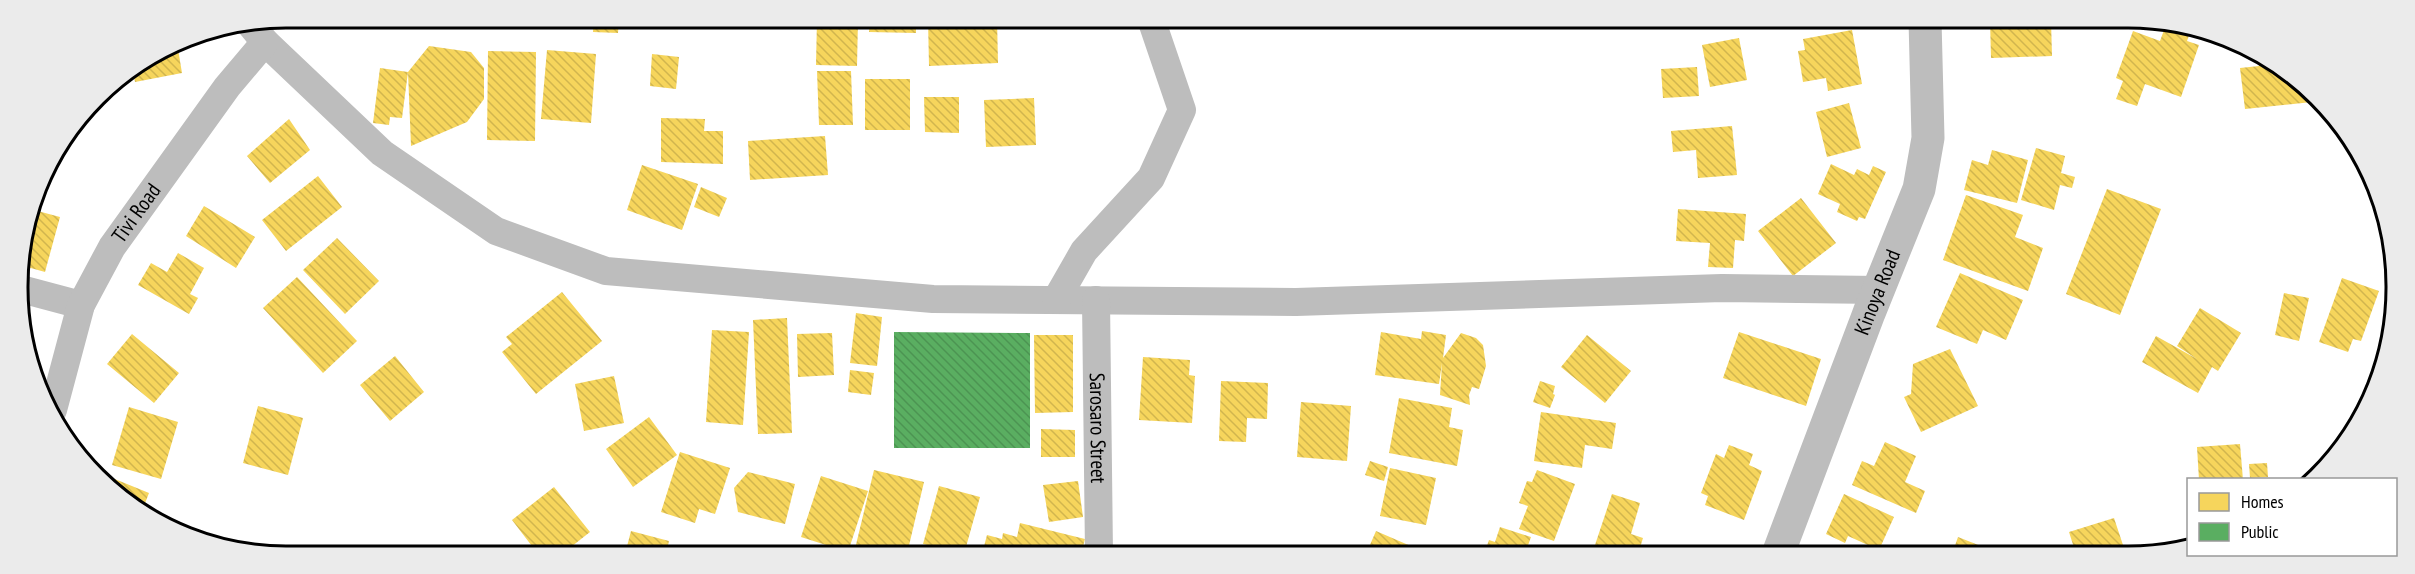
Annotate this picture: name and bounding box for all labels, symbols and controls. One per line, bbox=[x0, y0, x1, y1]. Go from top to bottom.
street label: Tivi Road bbox=[105, 178, 166, 248]
street label: Kinoya Road bbox=[1848, 245, 1906, 339]
street label: Sarosaro Street bbox=[1084, 373, 1112, 484]
legend bbox=[2187, 478, 2397, 556]
text: Homes bbox=[2241, 490, 2284, 513]
text: Public bbox=[2241, 520, 2279, 543]

